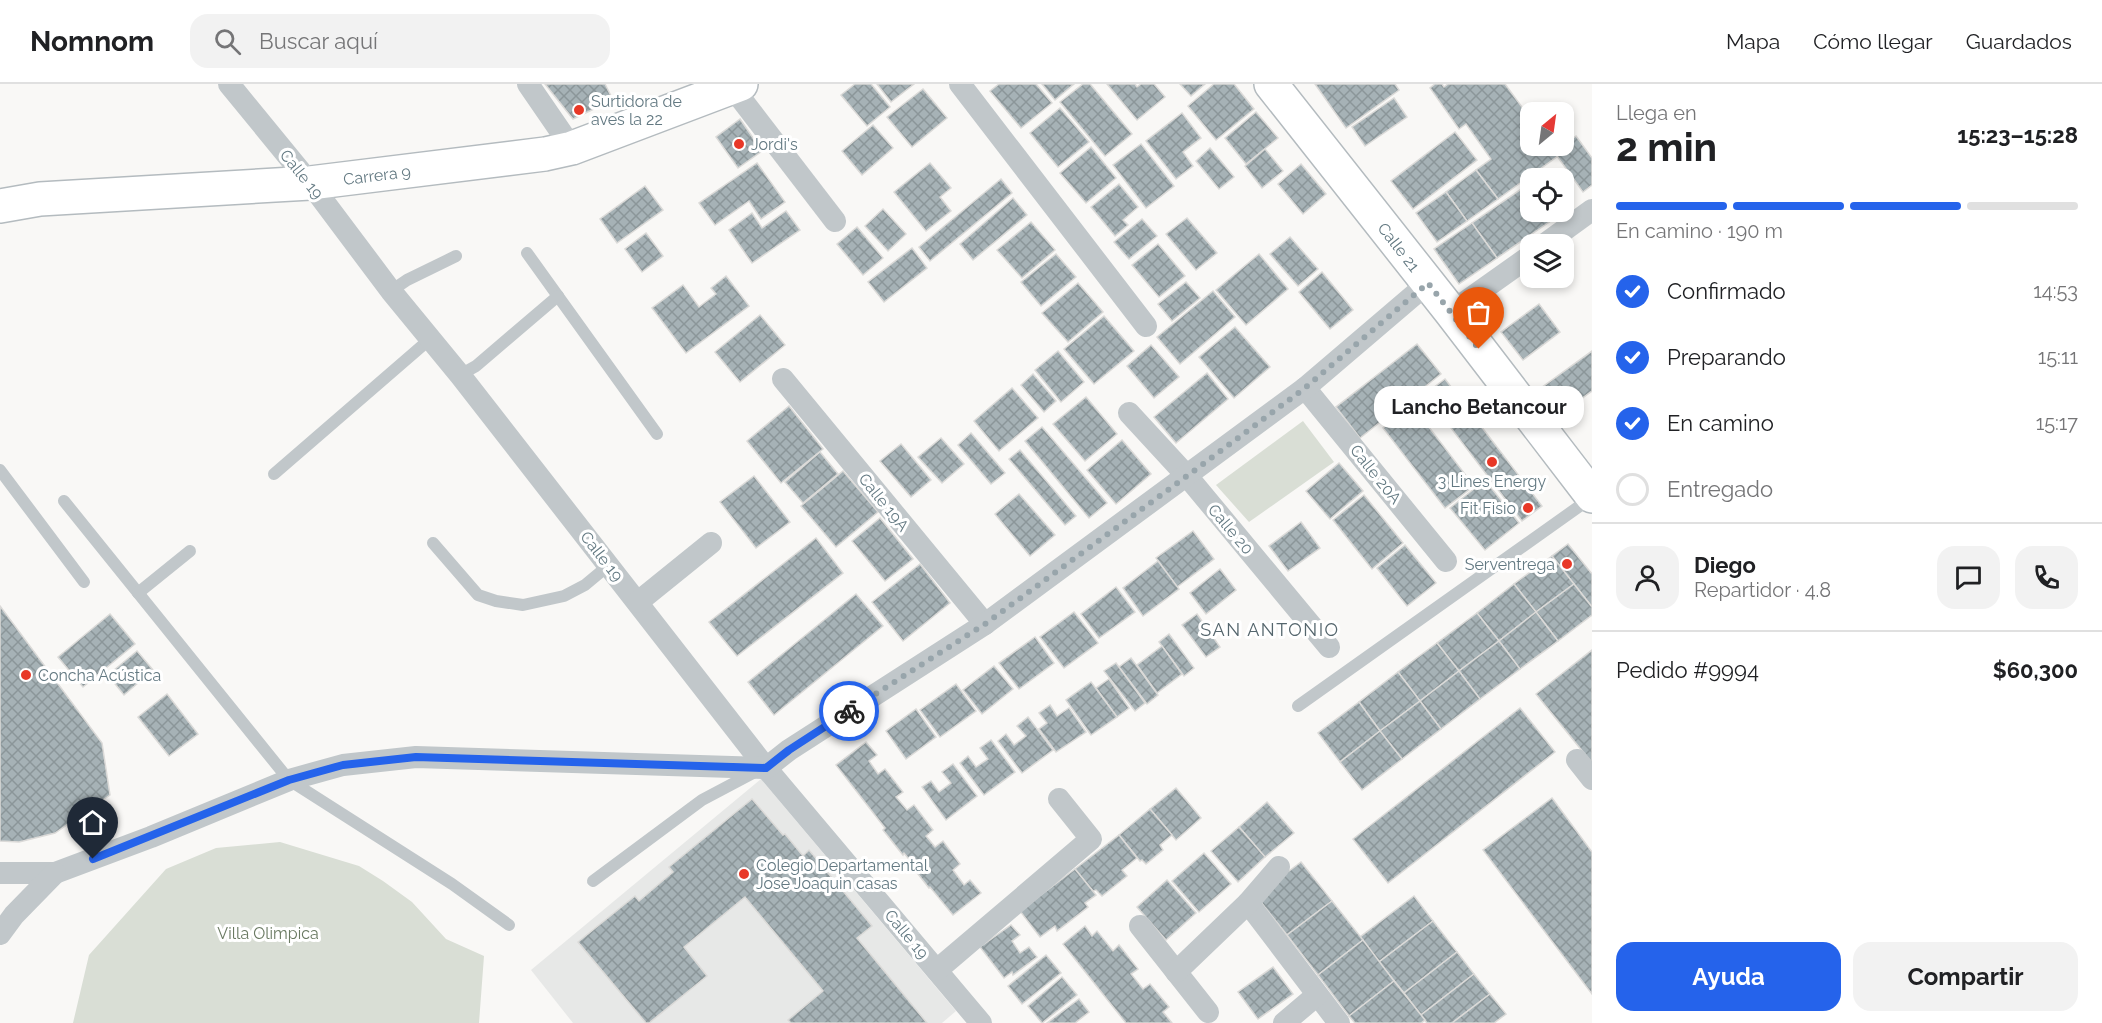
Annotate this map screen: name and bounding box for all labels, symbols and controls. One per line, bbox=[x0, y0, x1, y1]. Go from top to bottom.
search box bbox=[190, 14, 610, 68]
text: Nomnom bbox=[30, 25, 154, 58]
icon: search bbox=[211, 25, 244, 58]
text: Buscar aquí bbox=[259, 28, 378, 54]
text: Mapa bbox=[1726, 29, 1780, 54]
text: Cómo llegar bbox=[1813, 29, 1933, 54]
text: Guardados bbox=[1966, 29, 2072, 54]
place label: Surtidora de aves la 22 bbox=[591, 92, 682, 129]
text: Llega en bbox=[1616, 101, 1697, 125]
north arrow bbox=[1520, 102, 1574, 156]
map controls bbox=[1520, 102, 1574, 288]
marker: Surtidora de aves la 22 bbox=[572, 103, 586, 117]
text: 15:23–15:28 bbox=[1957, 122, 2078, 148]
text: 2 min bbox=[1616, 124, 1717, 170]
place label: Jordi's bbox=[751, 135, 798, 154]
marker: Jordi's bbox=[732, 137, 746, 151]
street label: Calle 19 bbox=[276, 146, 327, 203]
street label: Carrera 9 bbox=[342, 162, 412, 189]
button: locate bbox=[1520, 168, 1574, 222]
street label: Calle 21 bbox=[1374, 219, 1424, 276]
text: En camino · 190 m bbox=[1616, 219, 1783, 243]
button: layers bbox=[1520, 234, 1574, 288]
icon: check bbox=[1616, 275, 1649, 308]
text: Confirmado bbox=[1667, 278, 1786, 304]
text: 14:53 bbox=[2033, 279, 2078, 303]
pin bbox=[1453, 287, 1504, 349]
icon: bag bbox=[1462, 296, 1495, 329]
icon: check bbox=[1616, 341, 1649, 374]
text: Preparando bbox=[1667, 344, 1786, 370]
text: 15:11 bbox=[2038, 345, 2078, 369]
callout: Lancho Betancour bbox=[1374, 385, 1584, 427]
text: Lancho Betancour bbox=[1391, 395, 1567, 419]
icon: check bbox=[1616, 407, 1649, 440]
text: En camino bbox=[1667, 410, 1774, 436]
text: 15:17 bbox=[2036, 411, 2078, 435]
street label: Calle 20A bbox=[1346, 441, 1405, 508]
marker: 3 Lines Energy bbox=[1485, 455, 1499, 469]
street label: Calle 19A bbox=[855, 470, 913, 535]
place label: 3 Lines Energy bbox=[1438, 472, 1546, 491]
text: Entregado bbox=[1667, 476, 1773, 502]
place label: Fit Fisio bbox=[1460, 499, 1516, 518]
street label: Calle 20 bbox=[1204, 500, 1257, 558]
marker: Fit Fisio bbox=[1521, 501, 1535, 515]
street label: Calle 19 bbox=[576, 528, 627, 585]
button: person bbox=[1616, 546, 1679, 609]
button: chat bbox=[1937, 546, 2000, 609]
button: phone bbox=[2015, 546, 2078, 609]
text: Diego bbox=[1694, 552, 1756, 578]
place label: Serventrega bbox=[1465, 555, 1555, 574]
marker: Serventrega bbox=[1560, 557, 1574, 571]
text: Repartidor · 4.8 bbox=[1694, 578, 1831, 602]
district label: SAN ANTONIO bbox=[1200, 619, 1340, 640]
text: Pedido #9994 bbox=[1616, 657, 1759, 683]
text: $60,300 bbox=[1993, 657, 2078, 683]
place label: Concha Acústica bbox=[38, 666, 161, 685]
marker: Concha Acústica bbox=[19, 668, 33, 682]
courier bbox=[819, 681, 879, 741]
icon: bike bbox=[833, 695, 866, 728]
pin bbox=[67, 797, 118, 859]
icon: home bbox=[76, 806, 109, 839]
place label: Colegio Departamental Jose Joaquin casas bbox=[756, 856, 929, 893]
marker: Colegio Departamental Jose Joaquin casas bbox=[737, 867, 751, 881]
street label: Calle 19 bbox=[881, 906, 933, 963]
park label: Villa Olimpica bbox=[217, 924, 319, 943]
button: Ayuda bbox=[1616, 942, 1841, 1011]
button: Compartir bbox=[1853, 942, 2078, 1011]

